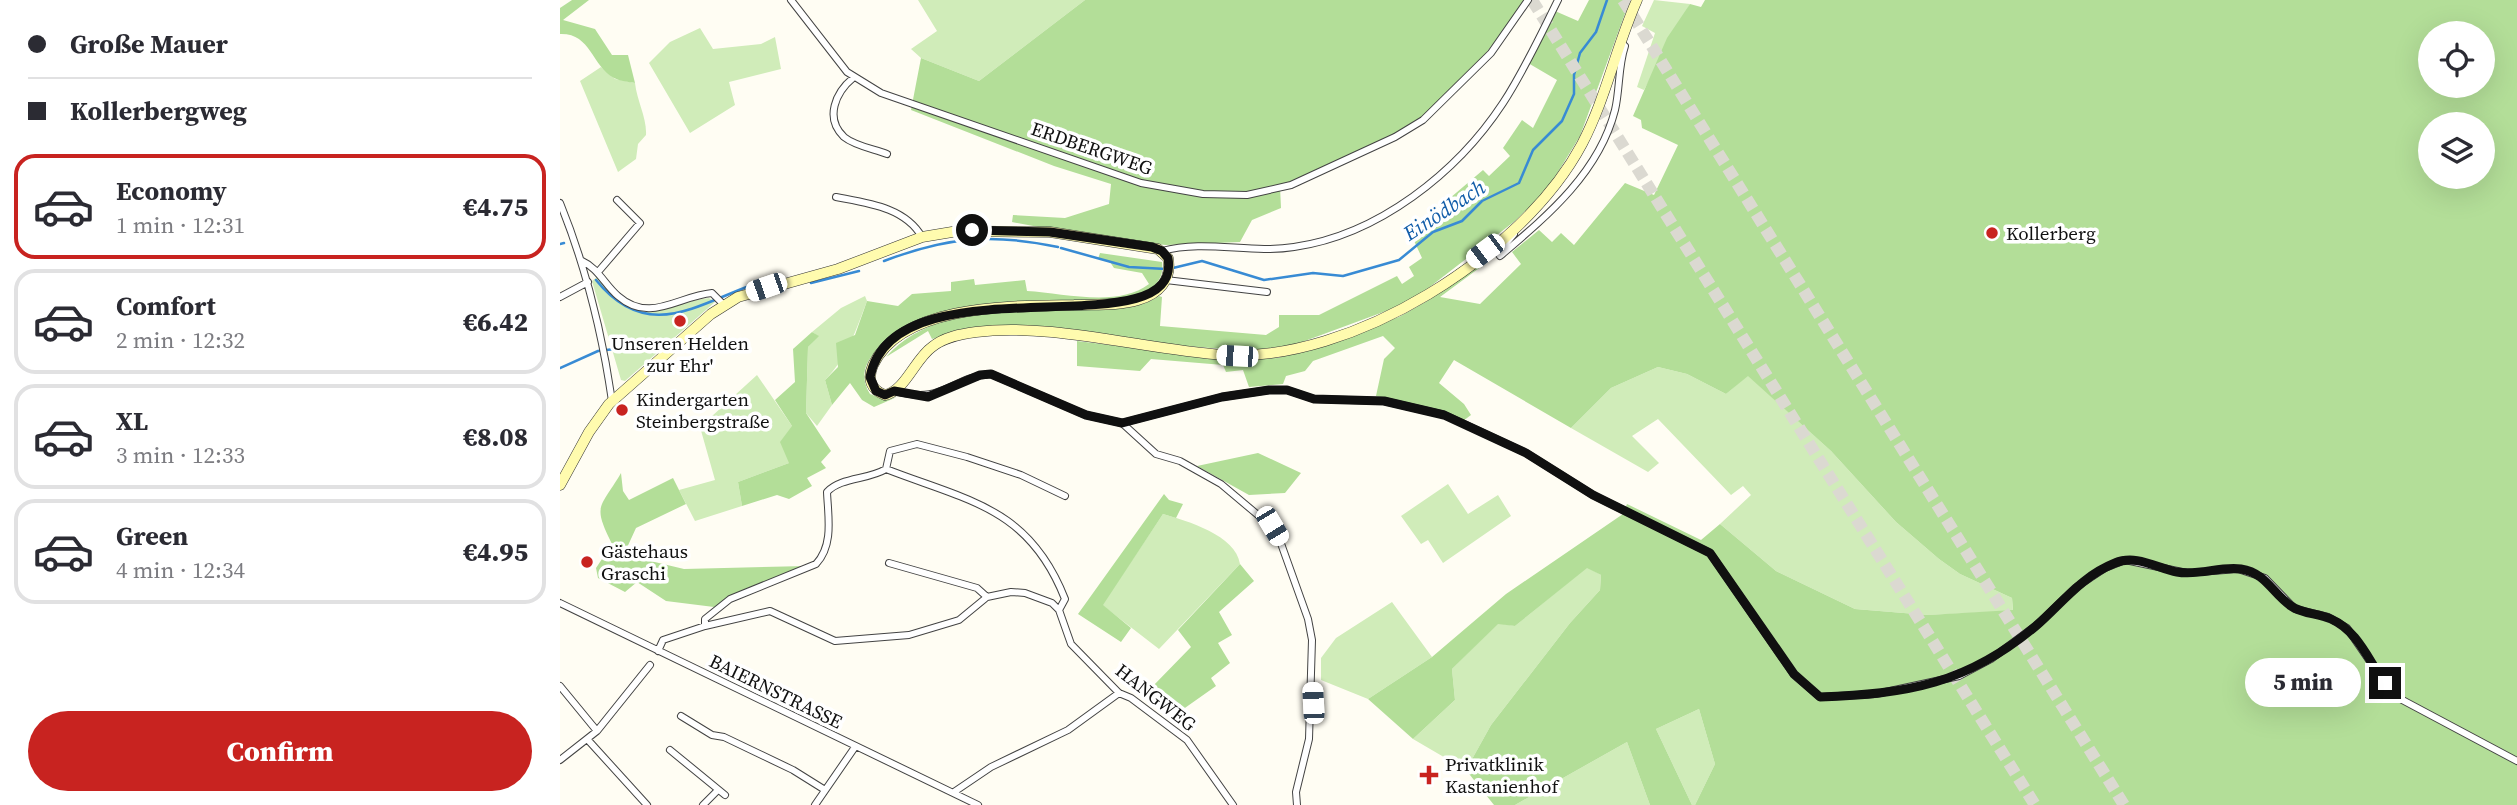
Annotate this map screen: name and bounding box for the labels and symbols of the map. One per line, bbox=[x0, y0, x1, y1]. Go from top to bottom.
street label: ERDBERGWEG bbox=[1028, 115, 1156, 181]
water label: Einödbach bbox=[1396, 172, 1491, 248]
route start bbox=[956, 214, 988, 246]
place label: Kollerberg bbox=[2006, 220, 2096, 246]
marker: Kollerberg bbox=[1984, 225, 2000, 241]
car bbox=[1462, 230, 1509, 272]
car bbox=[743, 270, 790, 304]
marker: Unseren Helden zur Ehr' bbox=[672, 313, 688, 329]
place label: Unseren Helden zur Ehr' bbox=[611, 330, 749, 378]
car bbox=[1216, 344, 1259, 368]
place label: Kindergarten Steinbergstraße bbox=[636, 386, 770, 434]
marker: Kindergarten Steinbergstraße bbox=[614, 402, 630, 418]
car bbox=[1253, 503, 1292, 549]
place label: Gästehaus Graschi bbox=[601, 538, 688, 586]
marker: Gästehaus Graschi bbox=[579, 554, 595, 570]
street label: BAIERNSTRASSE bbox=[705, 647, 847, 735]
street label: HANGWEG bbox=[1110, 657, 1202, 737]
callout: 5 min bbox=[2245, 658, 2360, 708]
route end bbox=[2369, 667, 2401, 699]
car bbox=[1302, 681, 1325, 725]
place label: Privatklinik Kastanienhof bbox=[1445, 751, 1560, 799]
marker: Privatklinik Kastanienhof bbox=[1419, 765, 1439, 785]

